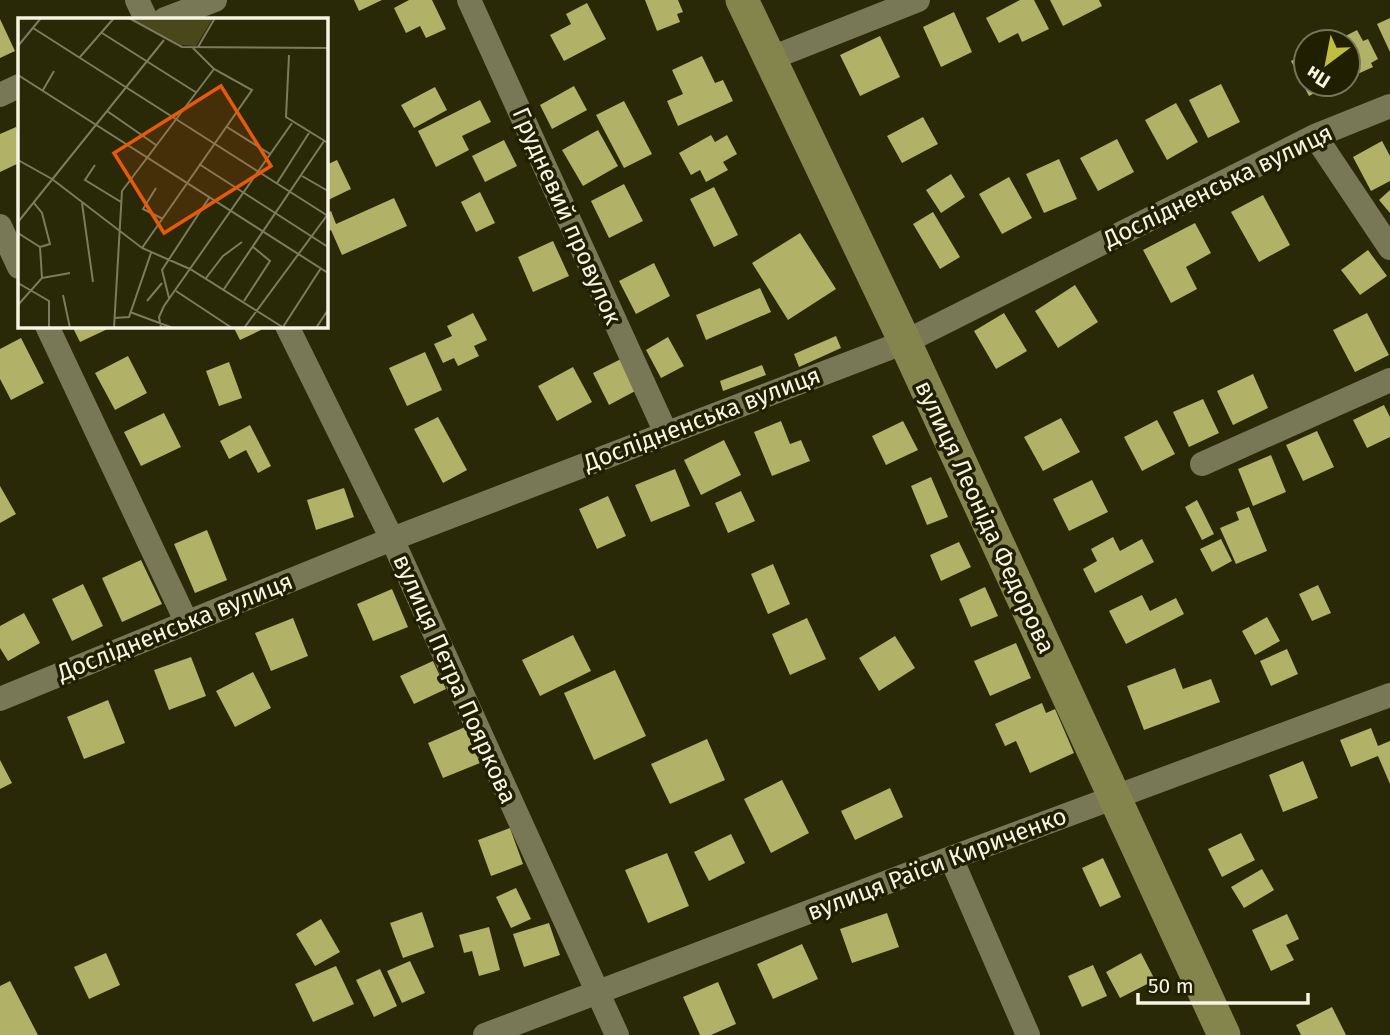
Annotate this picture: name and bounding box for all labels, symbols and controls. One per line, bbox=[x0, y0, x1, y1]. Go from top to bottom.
inset map bbox=[18, 18, 327, 327]
north arrow bbox=[1292, 28, 1362, 98]
text: Пн bbox=[1302, 61, 1334, 93]
street label: Грудневий провулок bbox=[506, 103, 628, 329]
street label: Дослідненська вулиця bbox=[1098, 118, 1337, 254]
street label: Дослідненська вулиця bbox=[579, 361, 824, 477]
street label: вулиця Леоніда Федорова bbox=[909, 376, 1061, 658]
street label: вулиця Петра Пояркова bbox=[387, 550, 523, 808]
street label: Дослідненська вулиця bbox=[52, 567, 297, 687]
street label: вулиця Раїси Кириченко bbox=[803, 802, 1071, 926]
scale bar bbox=[1138, 962, 1308, 1006]
text: 50 m bbox=[1148, 973, 1194, 999]

